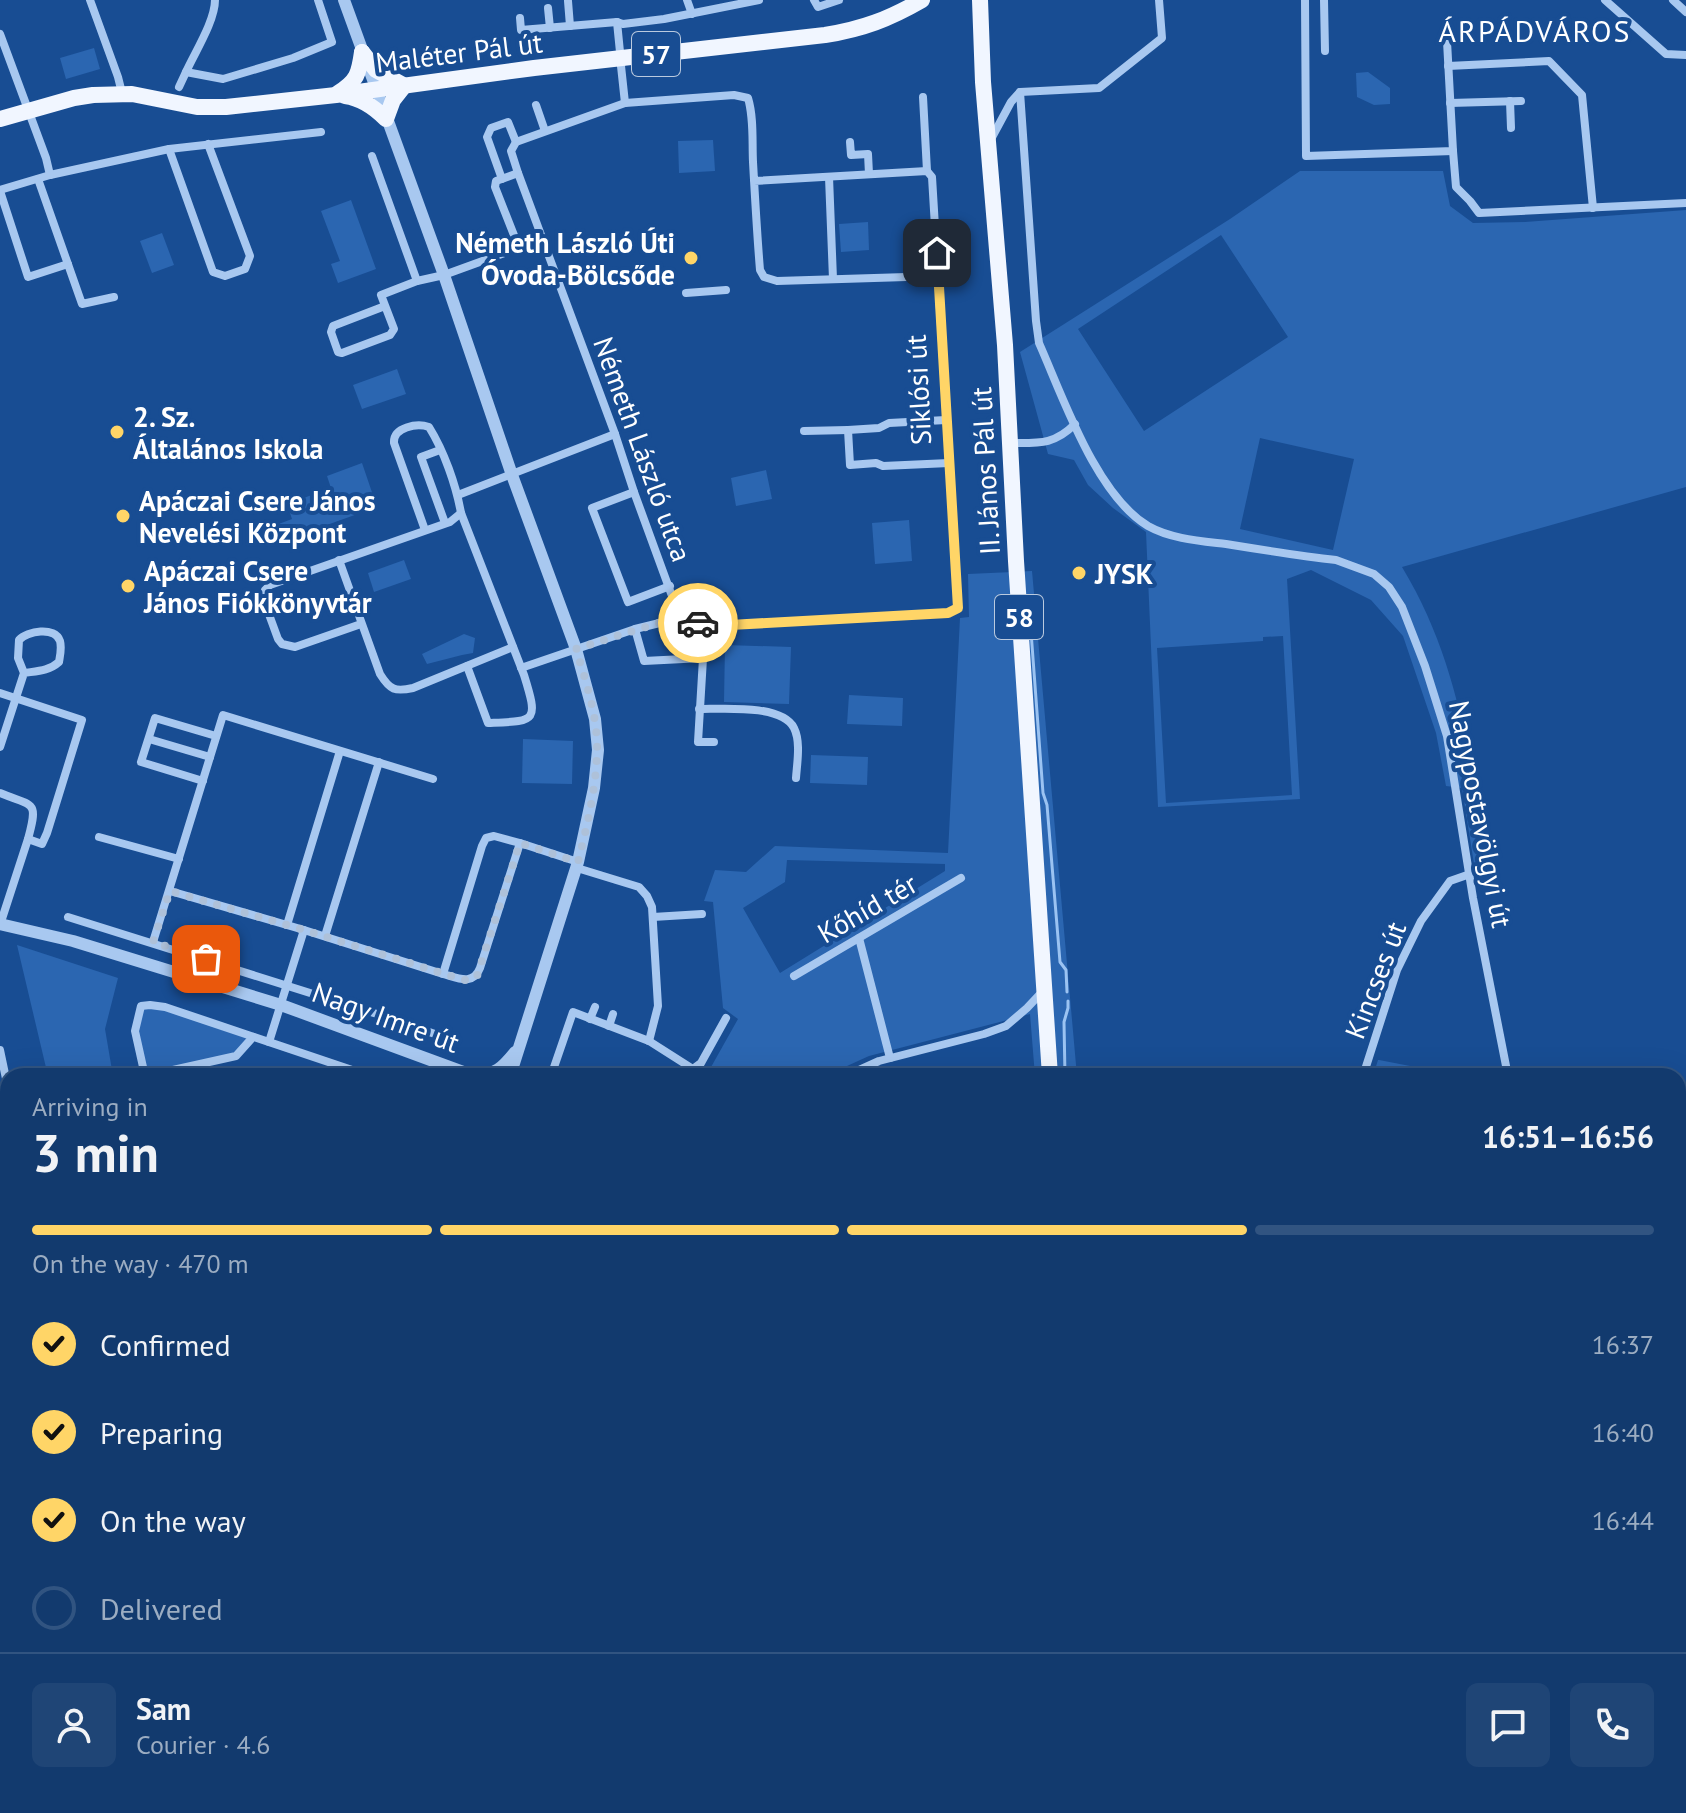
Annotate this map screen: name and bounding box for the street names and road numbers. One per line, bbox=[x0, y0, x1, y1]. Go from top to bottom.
street label: Maléter Pál út bbox=[374, 23, 545, 81]
road number: 57 bbox=[632, 32, 680, 76]
street label: Németh László utca bbox=[585, 332, 701, 566]
street label: Siklósi út bbox=[897, 333, 939, 446]
street label: II. János Pál út bbox=[962, 386, 1008, 556]
road number: 58 bbox=[995, 595, 1043, 639]
street label: Nagypostavölgyi út bbox=[1441, 697, 1521, 931]
street label: Kőhíd tér bbox=[811, 864, 924, 951]
street label: Kincses út bbox=[1336, 916, 1414, 1044]
street label: Nagy Imre út bbox=[307, 973, 465, 1061]

